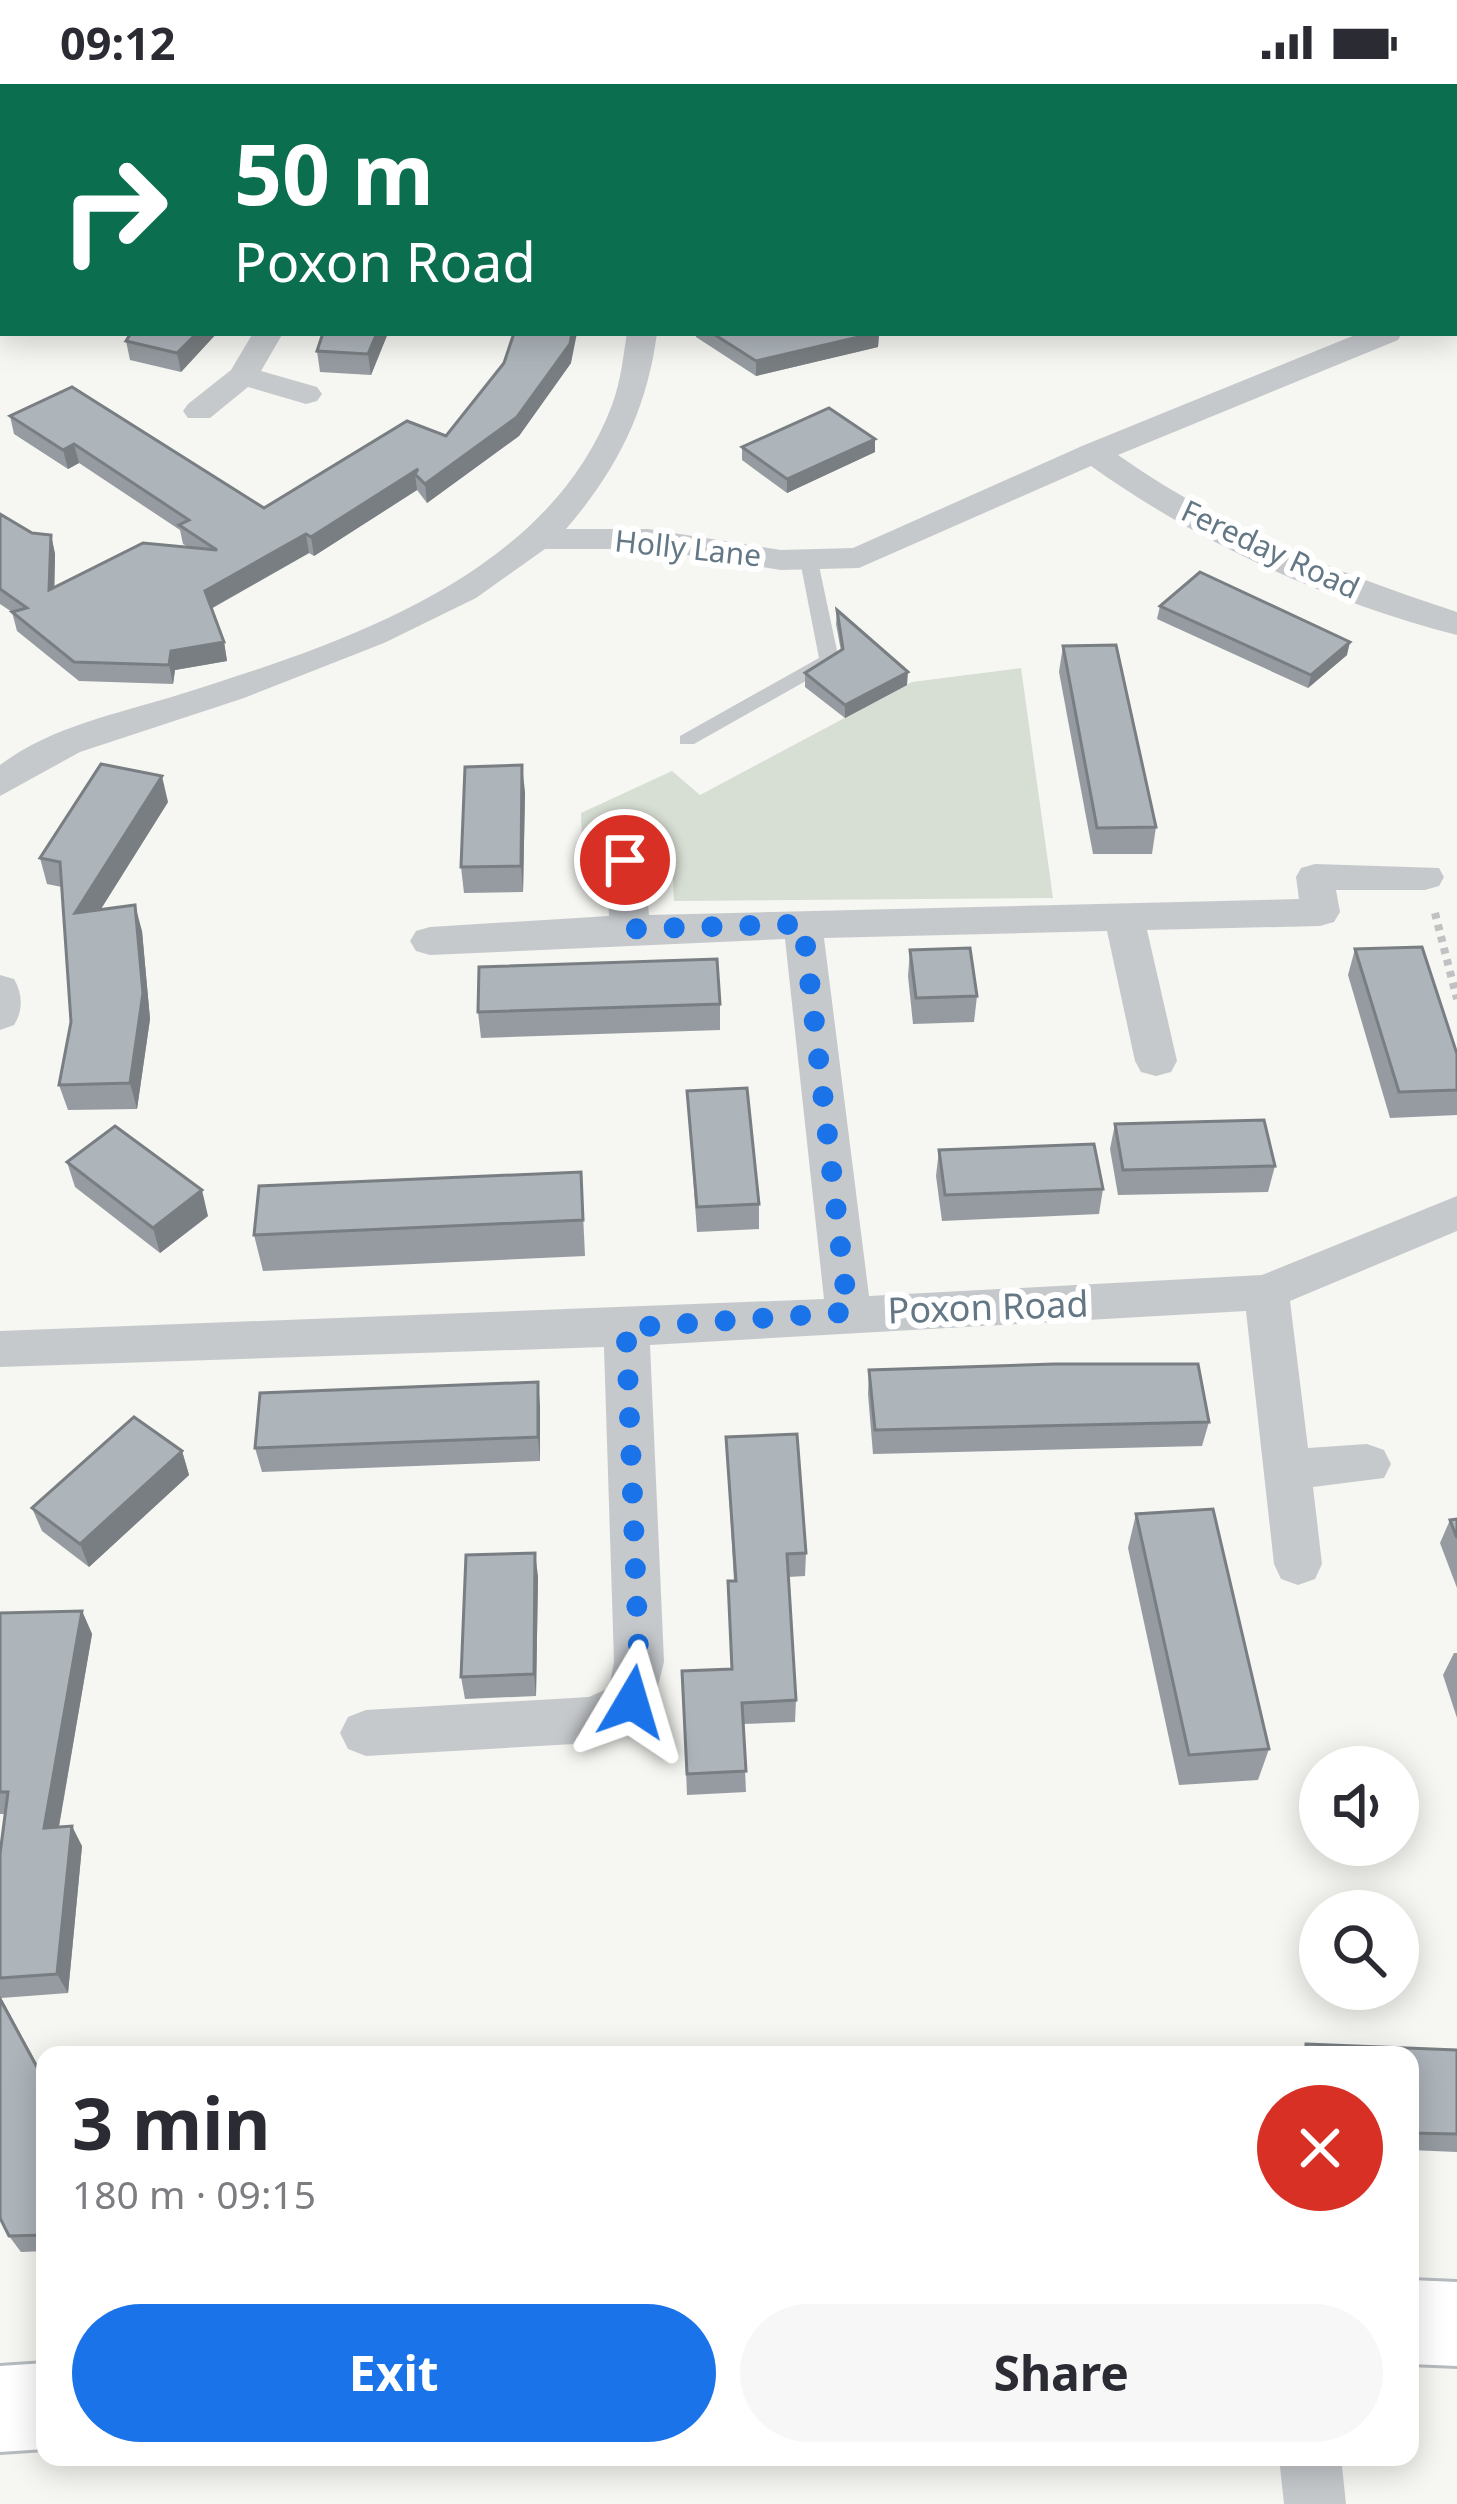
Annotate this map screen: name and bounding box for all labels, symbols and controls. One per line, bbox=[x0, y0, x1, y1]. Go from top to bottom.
text: 09:12 bbox=[60, 12, 176, 73]
text: 50 m bbox=[234, 115, 434, 230]
icon: right bbox=[36, 132, 192, 288]
text: Poxon Road bbox=[234, 224, 536, 298]
street label: Fereday Road bbox=[1175, 490, 1366, 608]
street label: Holly Lane bbox=[613, 519, 763, 576]
pin bbox=[574, 809, 676, 911]
icon: arrive bbox=[592, 827, 658, 893]
street label: Poxon Road bbox=[887, 1279, 1089, 1334]
position arrow bbox=[569, 1639, 695, 1765]
map controls bbox=[1299, 1746, 1419, 2010]
button: sound bbox=[1299, 1746, 1419, 1866]
button: search bbox=[1299, 1890, 1419, 2010]
text: 3 min bbox=[72, 2073, 270, 2171]
button: close bbox=[1257, 2085, 1383, 2211]
text: 180 m · 09:15 bbox=[72, 2167, 316, 2220]
button: Exit bbox=[72, 2304, 716, 2442]
button: Share bbox=[740, 2304, 1383, 2442]

